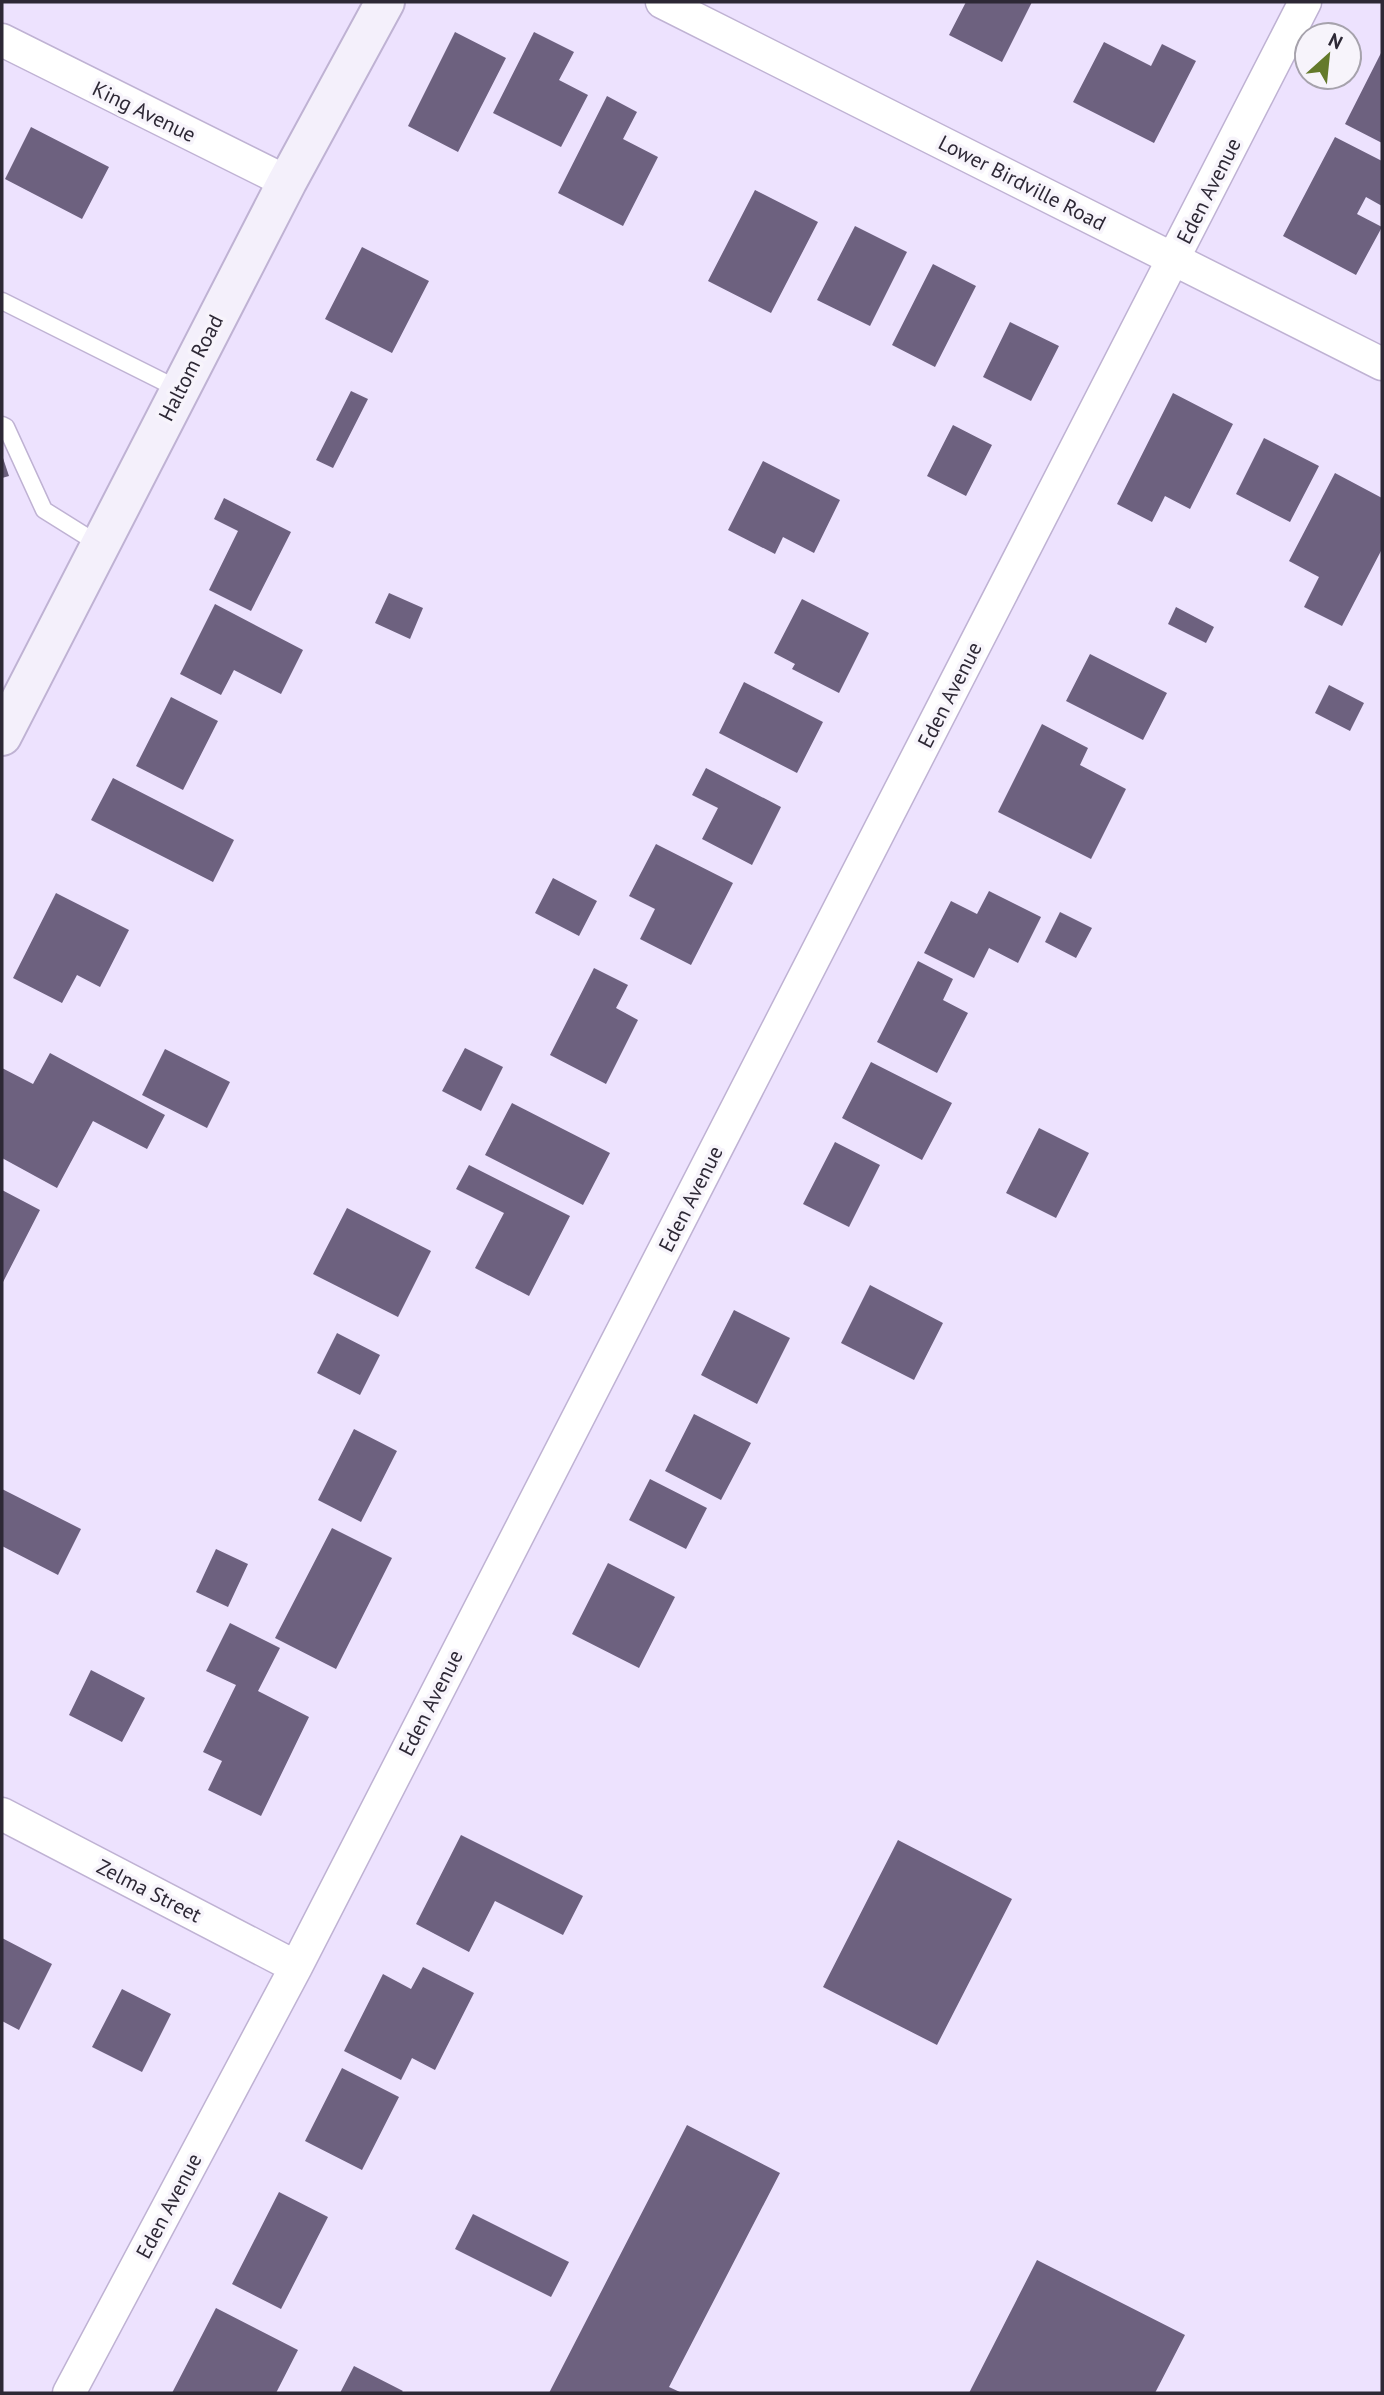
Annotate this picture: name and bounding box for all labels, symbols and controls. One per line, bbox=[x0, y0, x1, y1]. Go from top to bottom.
north arrow bbox=[1293, 21, 1363, 91]
text: N bbox=[1325, 27, 1347, 54]
street label: King Avenue bbox=[88, 75, 200, 148]
street label: Lower Birdville Road bbox=[934, 129, 1110, 236]
street label: Eden Avenue bbox=[1170, 133, 1247, 248]
street label: Haltom Road bbox=[152, 310, 229, 426]
street label: Eden Avenue bbox=[911, 637, 988, 752]
street label: Eden Avenue bbox=[652, 1141, 729, 1256]
street label: Eden Avenue bbox=[392, 1645, 469, 1760]
street label: Zelma Street bbox=[92, 1853, 206, 1928]
street label: Eden Avenue bbox=[130, 2149, 208, 2263]

